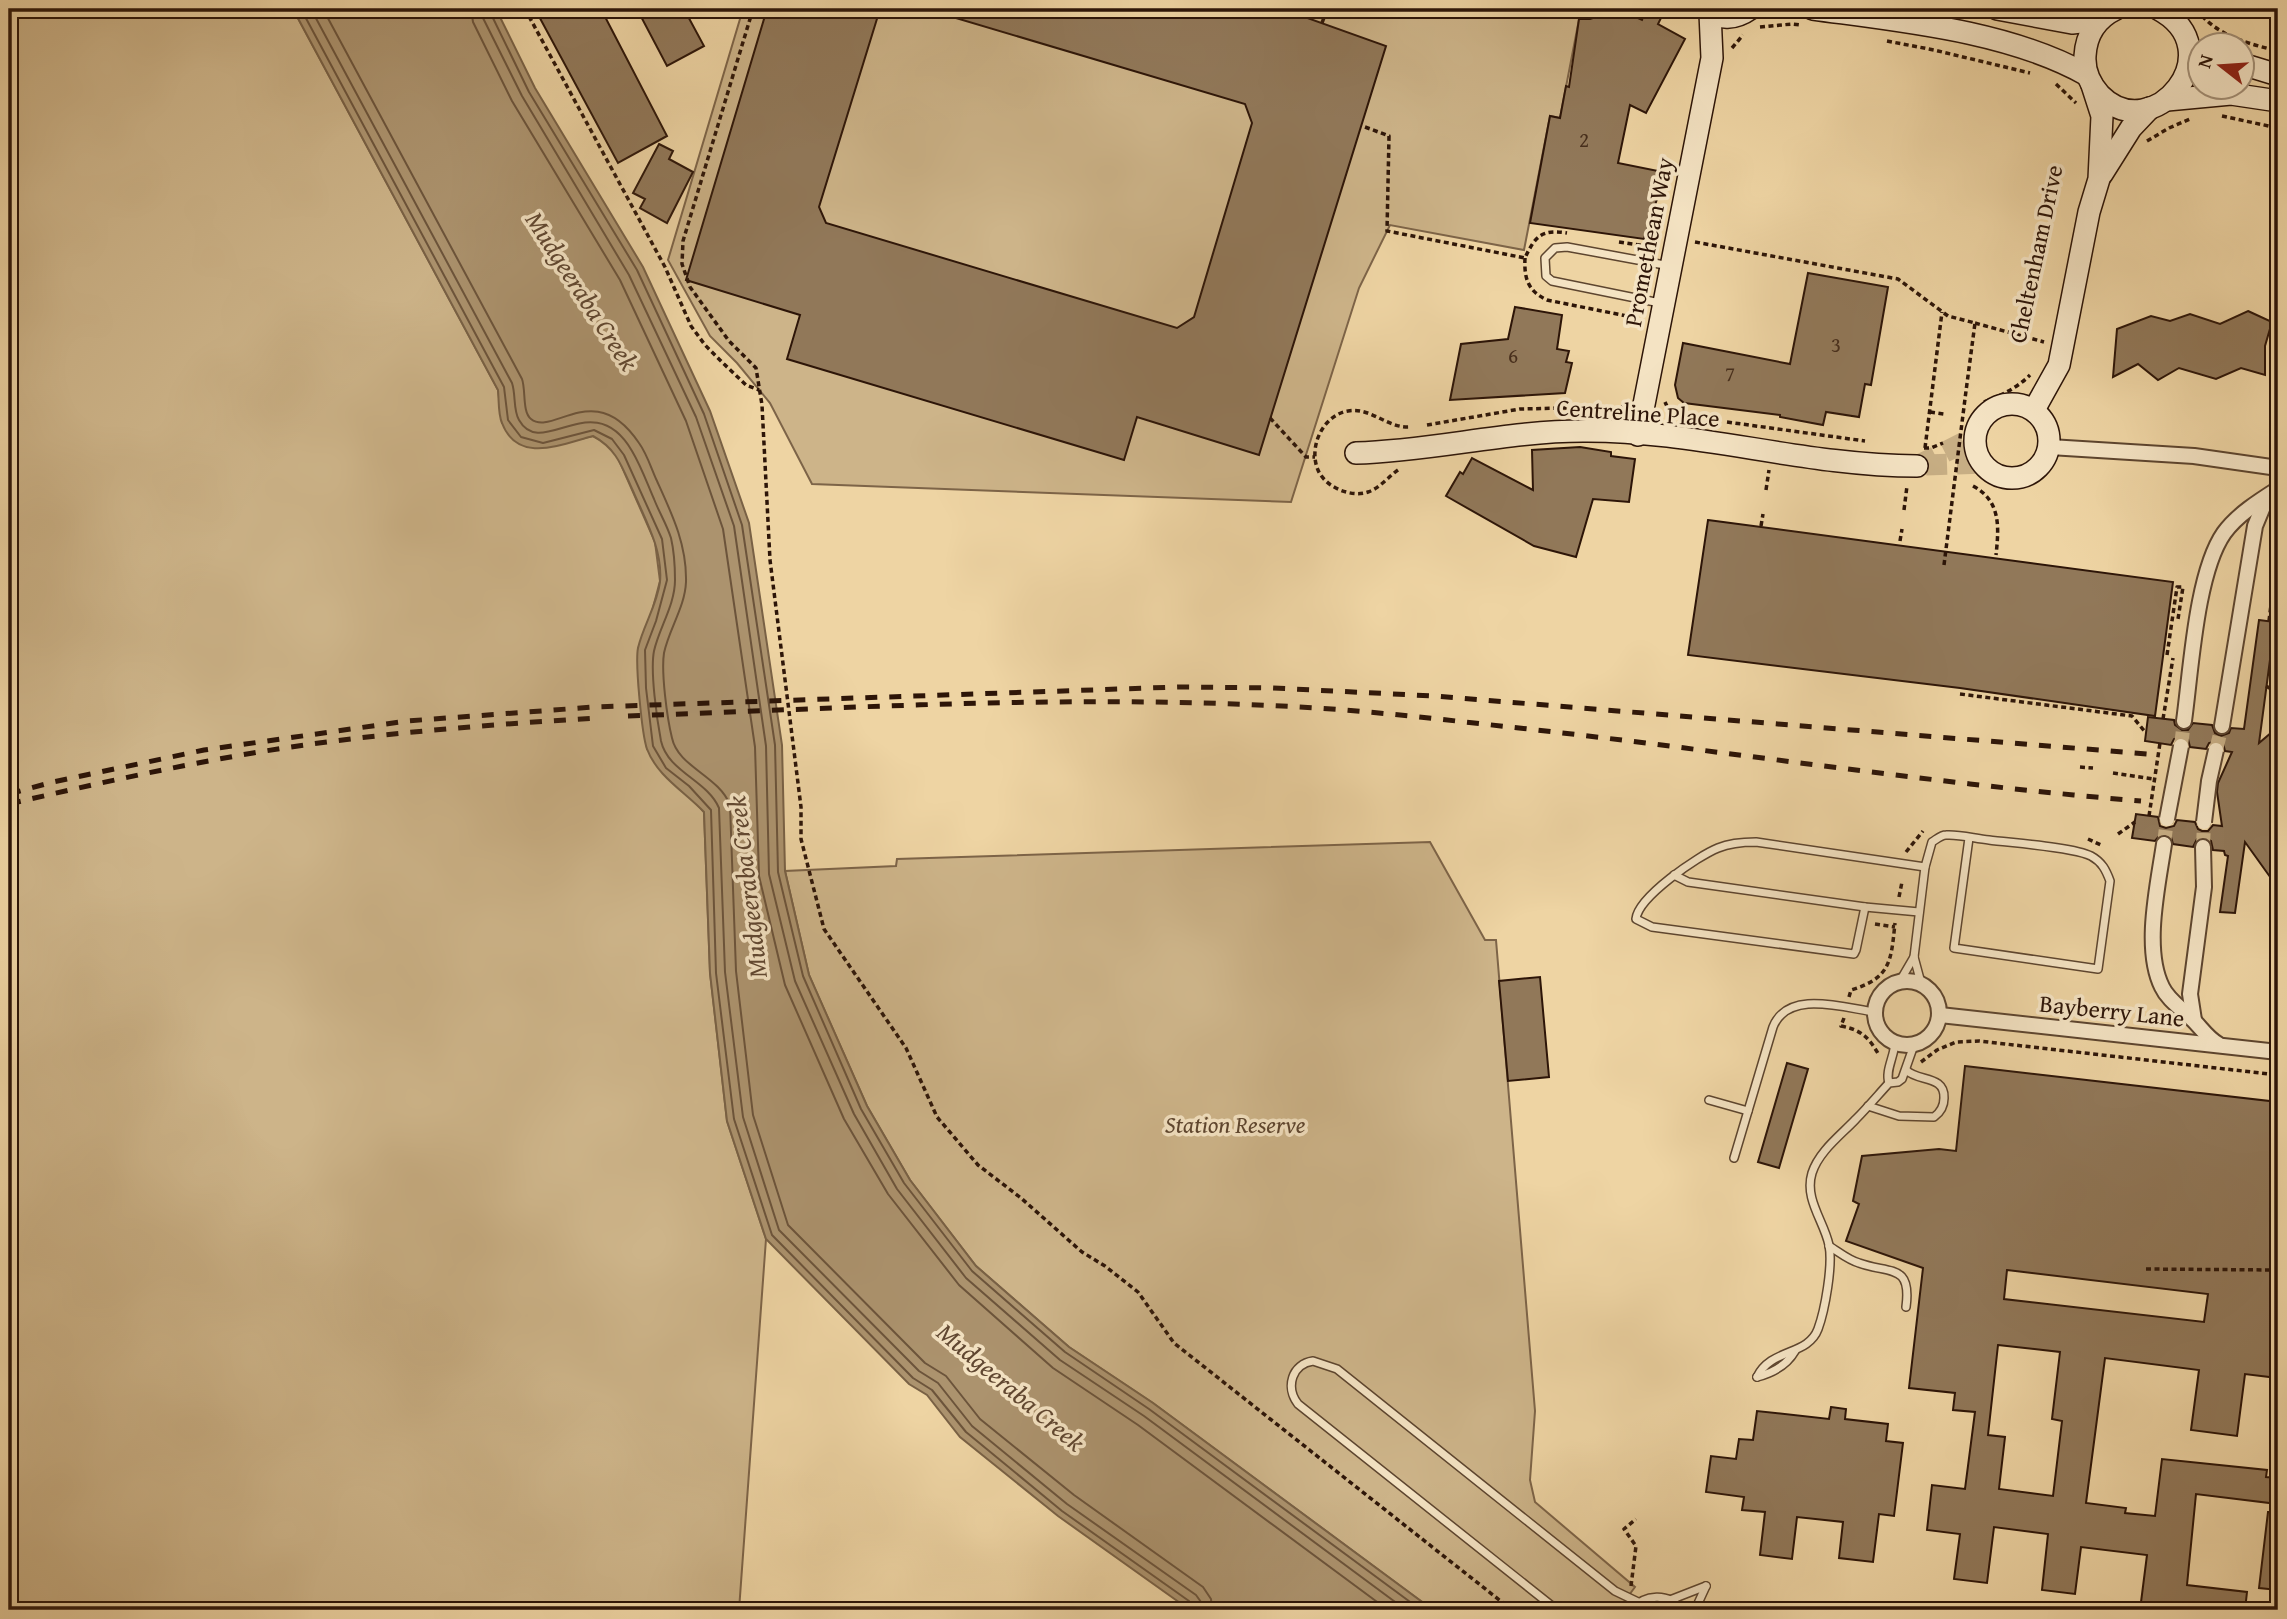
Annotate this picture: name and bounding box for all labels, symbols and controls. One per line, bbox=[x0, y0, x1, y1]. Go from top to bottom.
north arrow bbox=[2186, 32, 2256, 102]
text: N bbox=[2189, 51, 2220, 71]
house number: 2 bbox=[1579, 124, 1589, 155]
street label: Promethean Way bbox=[1615, 154, 1682, 329]
street label: Cheltenham Drive bbox=[2000, 162, 2071, 346]
water label: Mudgeeraba Creek bbox=[516, 203, 649, 378]
house number: 3 bbox=[1831, 329, 1841, 360]
house number: 6 bbox=[1508, 340, 1518, 371]
house number: 7 bbox=[1725, 358, 1735, 389]
street label: Centreline Place bbox=[1555, 389, 1721, 436]
water label: Mudgeeraba Creek bbox=[716, 794, 777, 980]
street label: Bayberry Lane bbox=[2038, 985, 2186, 1036]
park label: Station Reserve bbox=[1165, 1107, 1306, 1142]
water label: Mudgeeraba Creek bbox=[929, 1313, 1094, 1461]

